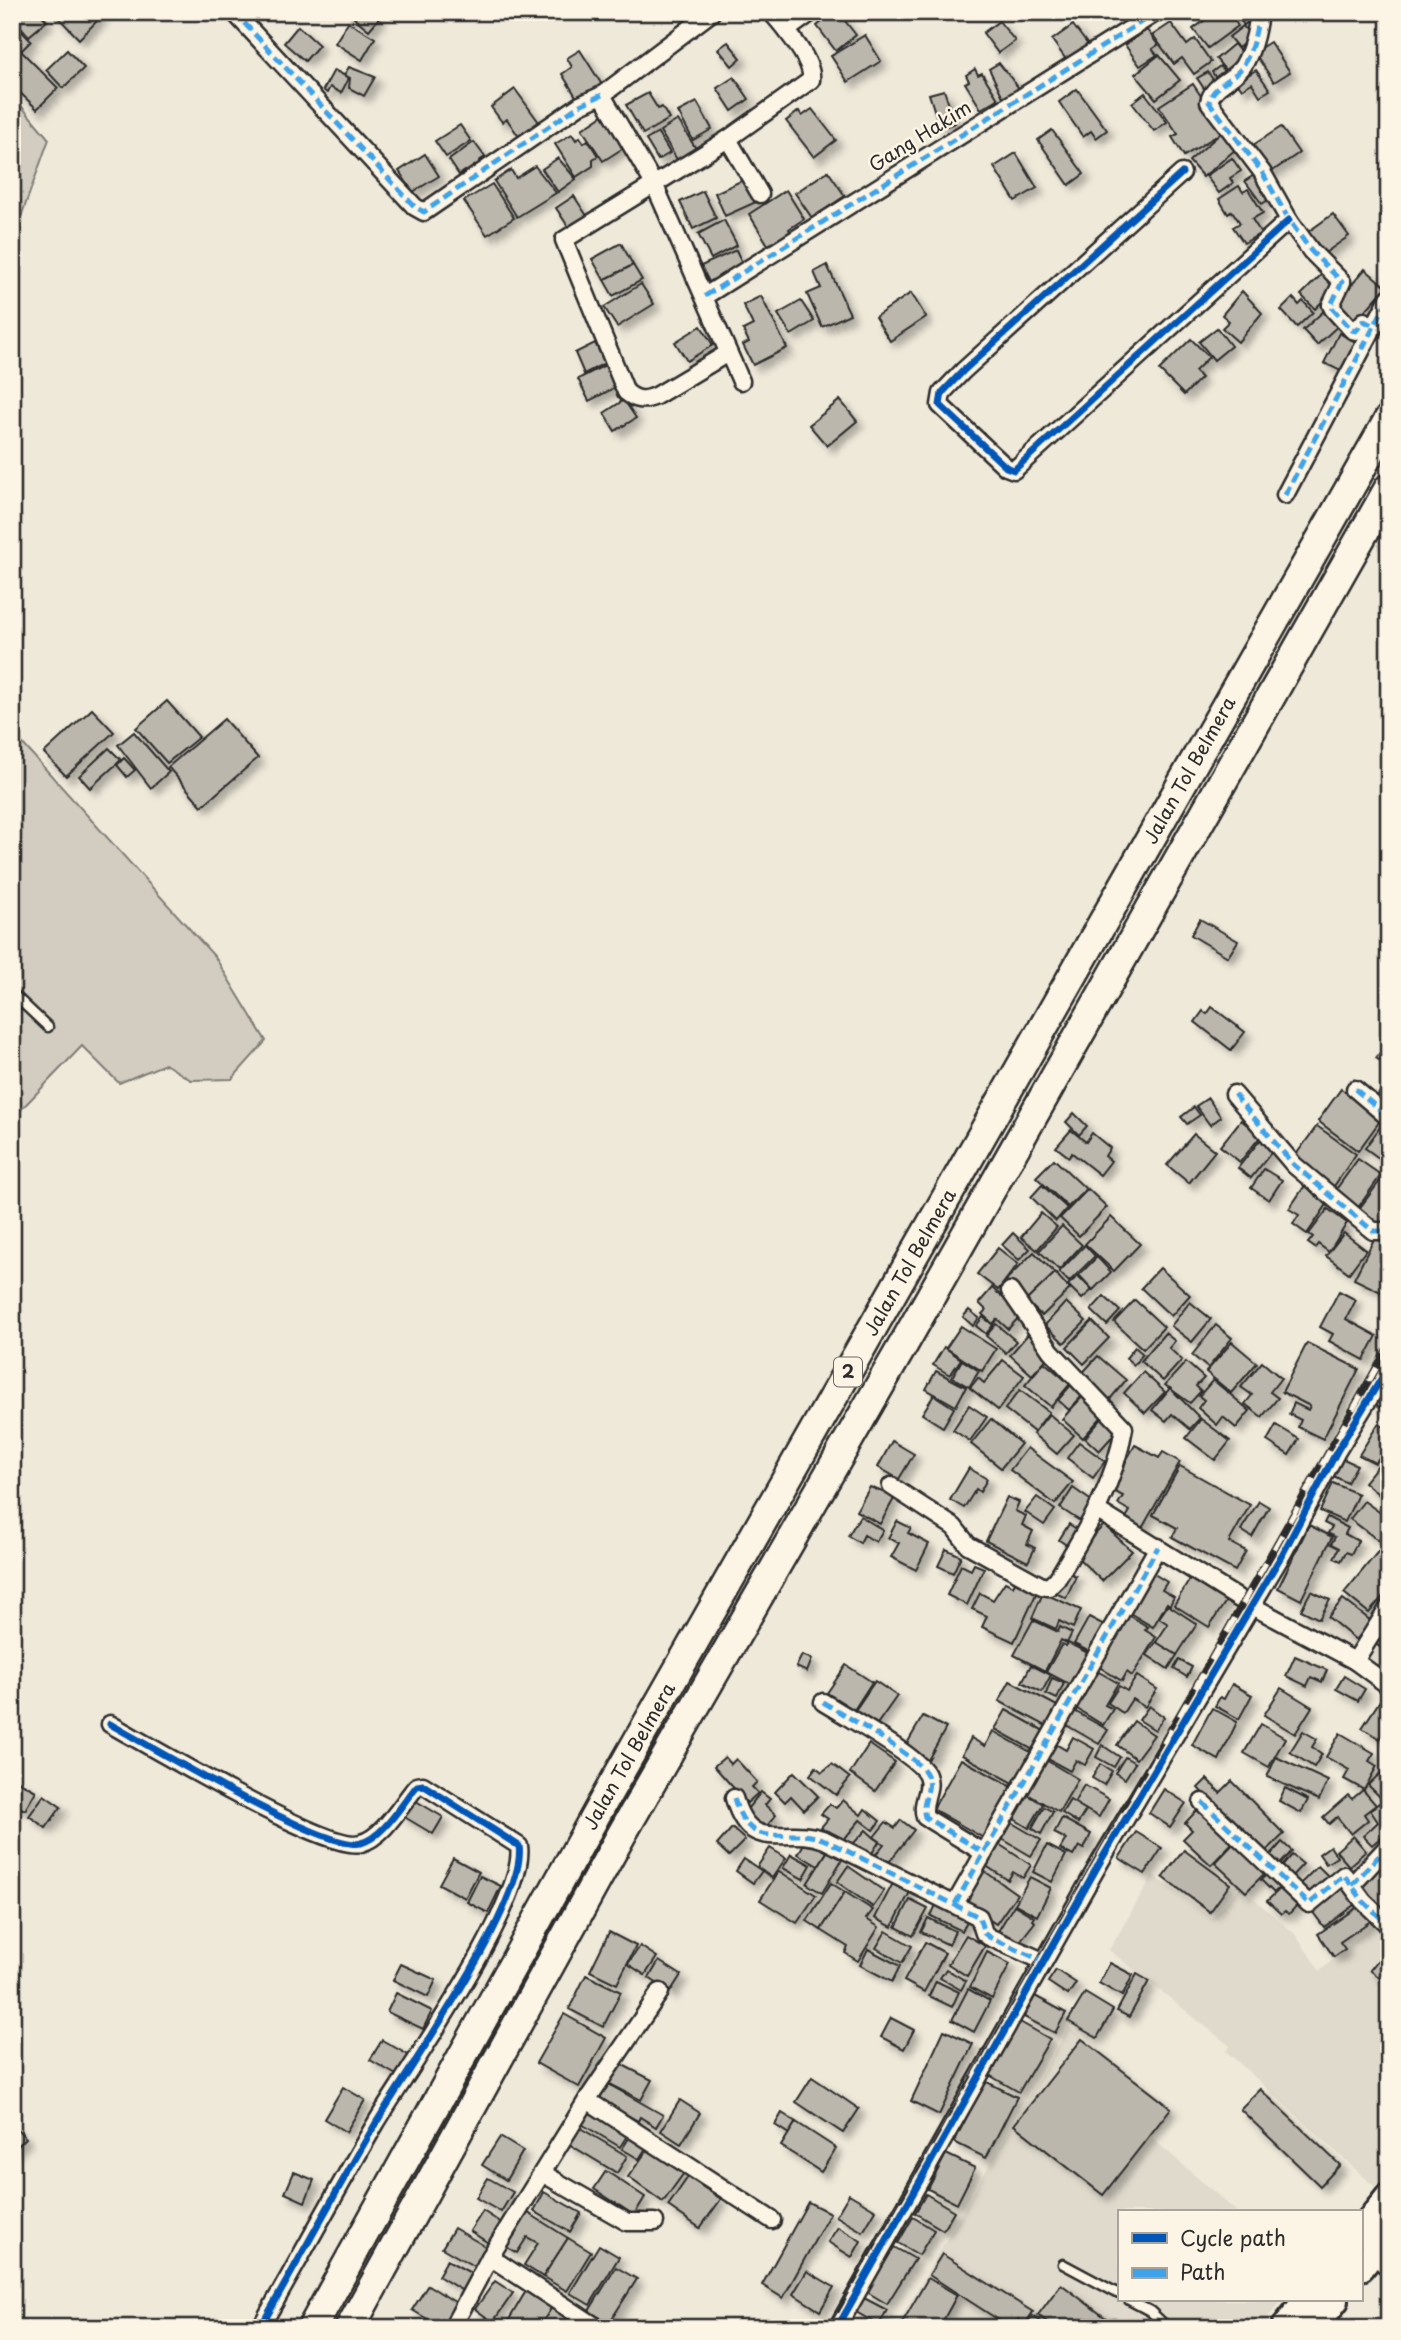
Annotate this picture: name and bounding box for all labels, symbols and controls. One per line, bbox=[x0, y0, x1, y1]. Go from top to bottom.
street label: Gang Hakim bbox=[863, 93, 976, 178]
street label: Jalan Tol Belmera bbox=[1136, 691, 1242, 848]
street label: Jalan Tol Belmera bbox=[856, 1183, 962, 1341]
road number: 2 bbox=[834, 1358, 862, 1386]
street label: Jalan Tol Belmera bbox=[575, 1676, 681, 1834]
legend bbox=[1118, 2210, 1362, 2302]
text: Cycle path bbox=[1180, 2221, 1286, 2253]
text: Path bbox=[1180, 2255, 1225, 2287]

